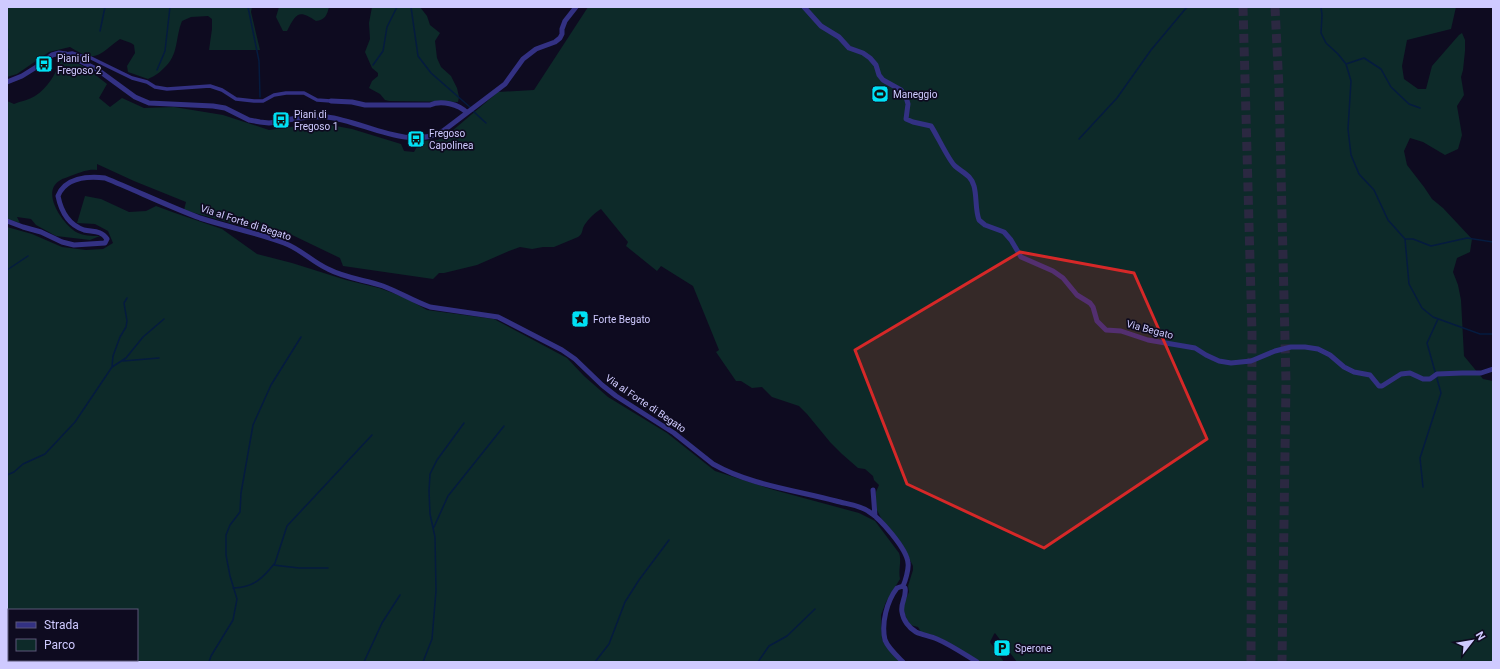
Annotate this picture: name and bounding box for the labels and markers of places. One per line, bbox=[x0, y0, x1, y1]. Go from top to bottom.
place label: Piani di Fregoso 2 bbox=[57, 53, 102, 76]
bus stop icon: Piani di Fregoso 2 bbox=[34, 54, 54, 74]
sports icon: Maneggio bbox=[870, 84, 890, 104]
place label: Maneggio bbox=[893, 89, 938, 100]
place label: Piani di Fregoso 1 bbox=[294, 109, 338, 132]
bus stop icon: Piani di Fregoso 1 bbox=[271, 110, 291, 130]
place label: Fregoso Capolinea bbox=[429, 128, 473, 151]
bus stop icon: Fregoso Capolinea bbox=[406, 129, 426, 149]
place icon: Forte Begato bbox=[570, 309, 590, 329]
place label: Forte Begato bbox=[593, 314, 651, 325]
parking icon: Sperone bbox=[992, 638, 1012, 658]
place label: Sperone bbox=[1015, 643, 1052, 654]

